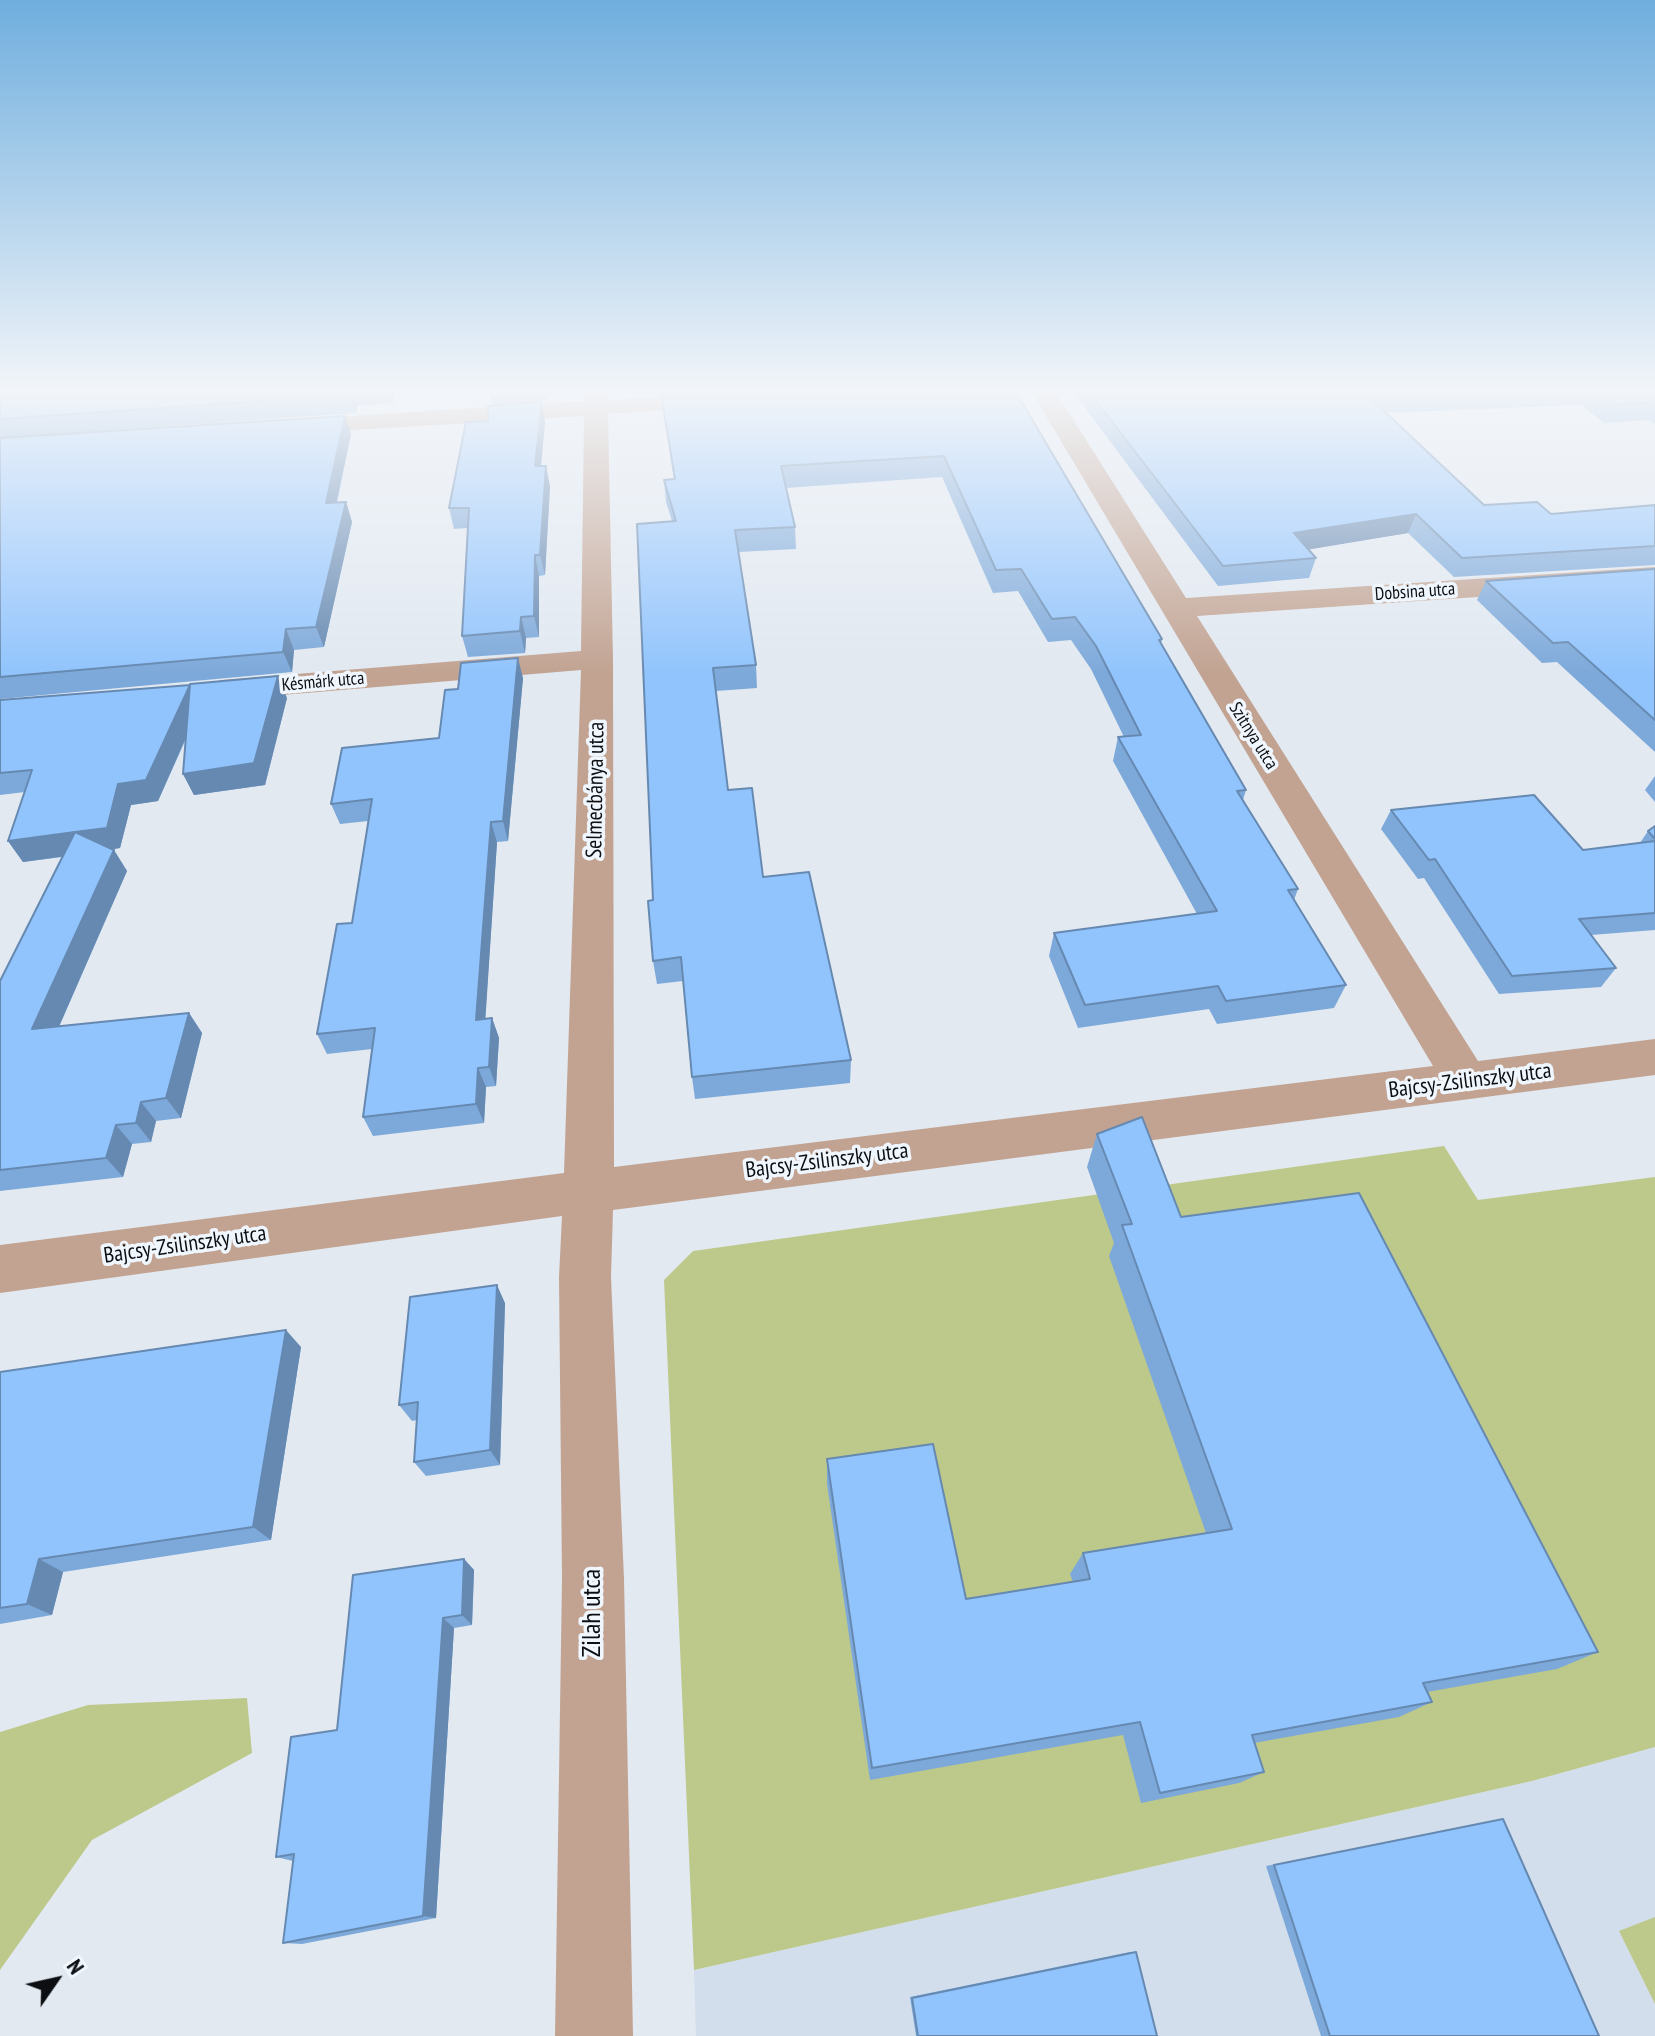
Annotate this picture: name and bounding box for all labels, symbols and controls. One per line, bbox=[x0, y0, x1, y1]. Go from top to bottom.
street label: Dobsina utca bbox=[1374, 578, 1456, 606]
street label: Késmárk utca bbox=[281, 668, 365, 696]
street label: Szitnya utca bbox=[1224, 698, 1282, 774]
street label: Selmecbánya utca bbox=[582, 722, 610, 858]
street label: Bajcsy-Zsilinszky utca bbox=[1387, 1058, 1553, 1104]
street label: Bajcsy-Zsilinszky utca bbox=[744, 1138, 910, 1184]
street label: Bajcsy-Zsilinszky utca bbox=[102, 1221, 268, 1269]
street label: Zilah utca bbox=[577, 1569, 609, 1657]
north arrow bbox=[16, 1940, 96, 2020]
text: N bbox=[61, 1954, 91, 1979]

